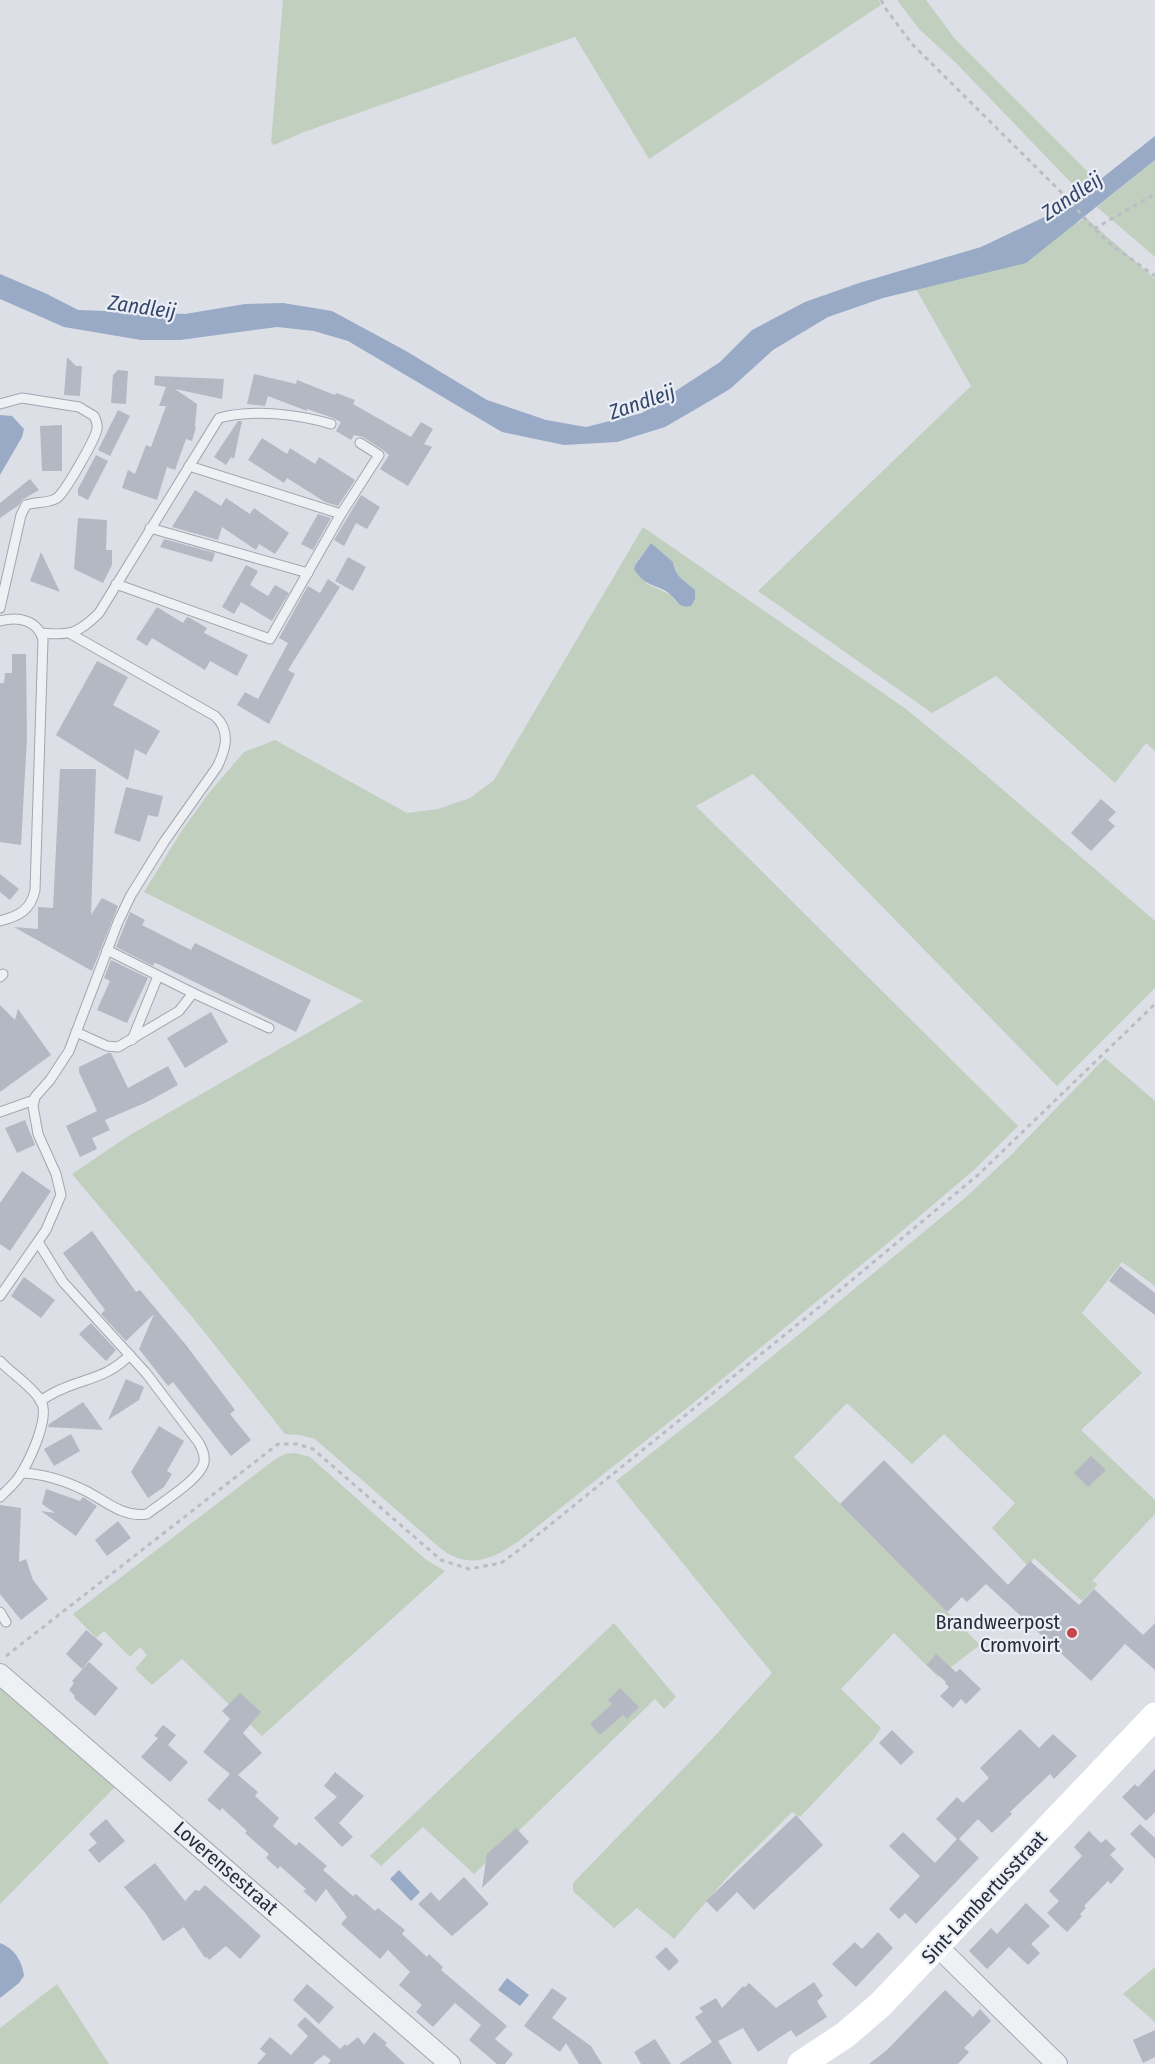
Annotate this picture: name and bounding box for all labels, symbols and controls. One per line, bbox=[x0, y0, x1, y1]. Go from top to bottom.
water label: Zandleij bbox=[1036, 166, 1108, 226]
water label: Zandleij bbox=[105, 289, 178, 325]
water label: Zandleij bbox=[605, 378, 679, 426]
place label: Brandweerpost Cromvoirt bbox=[936, 1610, 1060, 1657]
marker: Brandweerpost Cromvoirt bbox=[1065, 1626, 1079, 1640]
street label: Loverensestraat bbox=[169, 1816, 283, 1920]
street label: Sint-Lambertusstraat bbox=[916, 1825, 1052, 1968]

